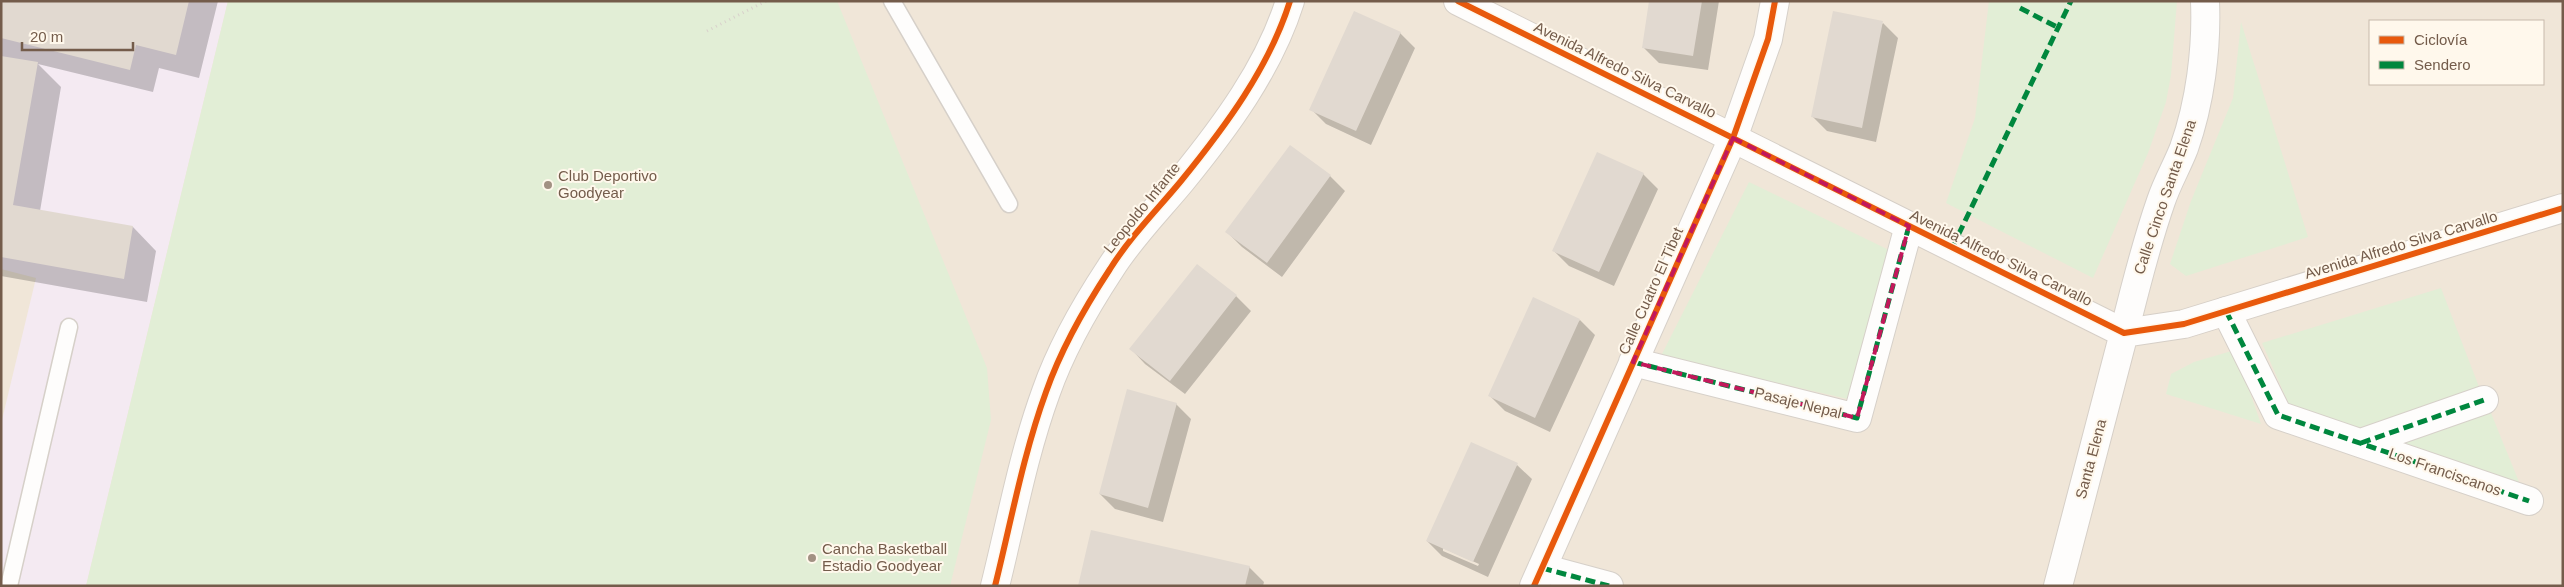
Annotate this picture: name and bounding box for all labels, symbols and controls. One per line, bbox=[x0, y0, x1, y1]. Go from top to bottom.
street label: Avenida Alfredo Silva Carvallo bbox=[1531, 18, 1719, 121]
scale bar bbox=[22, 20, 134, 52]
legend bbox=[2369, 20, 2544, 85]
text: 20 m bbox=[30, 28, 63, 45]
text: Ciclovía bbox=[2414, 31, 2468, 48]
text: Sendero bbox=[2414, 56, 2471, 73]
street label: Calle Cinco Santa Elena bbox=[2130, 117, 2199, 276]
street label: Leopoldo Infante bbox=[1100, 159, 1183, 256]
place label: Club Deportivo Goodyear bbox=[558, 167, 657, 201]
marker: Club Deportivo Goodyear bbox=[542, 179, 554, 191]
street label: Avenida Alfredo Silva Carvallo bbox=[1907, 206, 2095, 309]
street label: Avenida Alfredo Silva Carvallo bbox=[2302, 207, 2499, 282]
street label: Calle Cuatro El Tibet bbox=[1615, 224, 1687, 357]
street label: Pasaje Nepal bbox=[1753, 383, 1843, 422]
street label: Santa Elena bbox=[2072, 417, 2109, 501]
street label: Los Franciscanos bbox=[2387, 444, 2504, 499]
place label: Cancha Basketball Estadio Goodyear bbox=[822, 540, 947, 574]
marker: Cancha Basketball Estadio Goodyear bbox=[806, 552, 818, 564]

